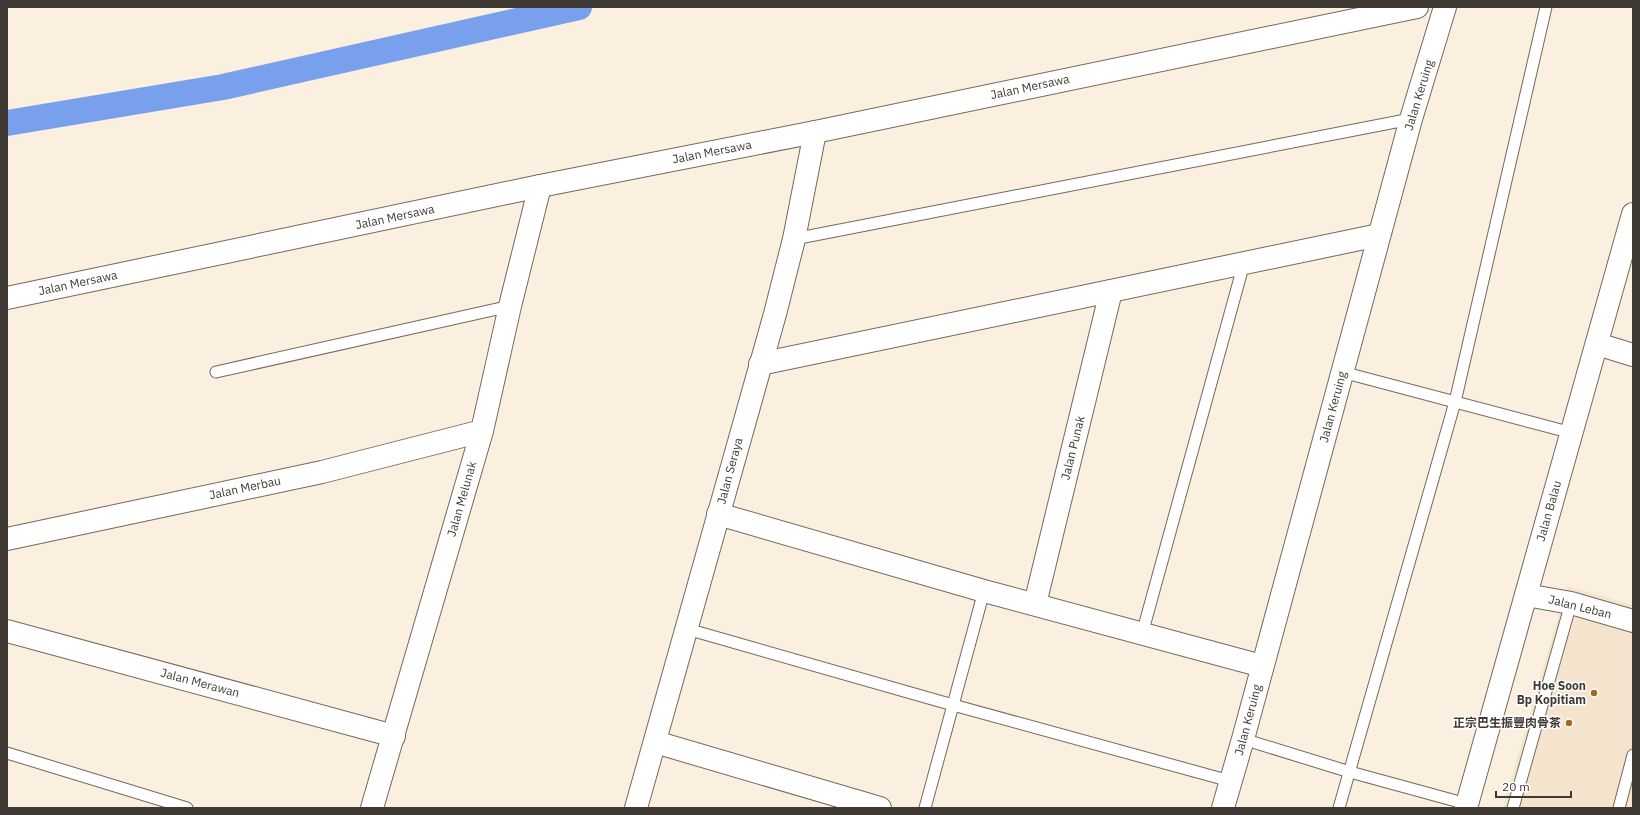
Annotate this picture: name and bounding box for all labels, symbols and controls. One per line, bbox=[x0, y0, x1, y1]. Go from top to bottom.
street label: Jalan Keruing bbox=[1401, 57, 1437, 132]
street label: Jalan Mersawa bbox=[989, 71, 1071, 102]
street label: Jalan Mersawa bbox=[671, 136, 753, 167]
street label: Jalan Mersawa bbox=[354, 201, 436, 232]
street label: Jalan Mersawa bbox=[37, 267, 119, 298]
street label: Jalan Keruing bbox=[1316, 369, 1349, 444]
street label: Jalan Punak bbox=[1057, 414, 1088, 481]
street label: Jalan Seraya bbox=[713, 435, 746, 506]
street label: Jalan Melunak bbox=[444, 459, 480, 538]
street label: Jalan Merbau bbox=[208, 473, 282, 502]
street label: Jalan Balau bbox=[1533, 479, 1564, 543]
street label: Jalan Leban bbox=[1547, 591, 1613, 622]
street label: Jalan Merawan bbox=[159, 665, 241, 700]
place label: Hoe Soon Bp Kopitiam bbox=[1517, 678, 1586, 707]
street label: Jalan Keruing bbox=[1231, 682, 1264, 757]
marker: Hoe Soon Bp Kopitiam bbox=[1589, 688, 1599, 698]
place label: 正宗巴生振豐肉骨茶 bbox=[1453, 715, 1561, 730]
marker: 正宗巴生振豐肉骨茶 bbox=[1564, 718, 1574, 728]
scale bar bbox=[1496, 773, 1571, 799]
text: 20 m bbox=[1502, 779, 1530, 794]

